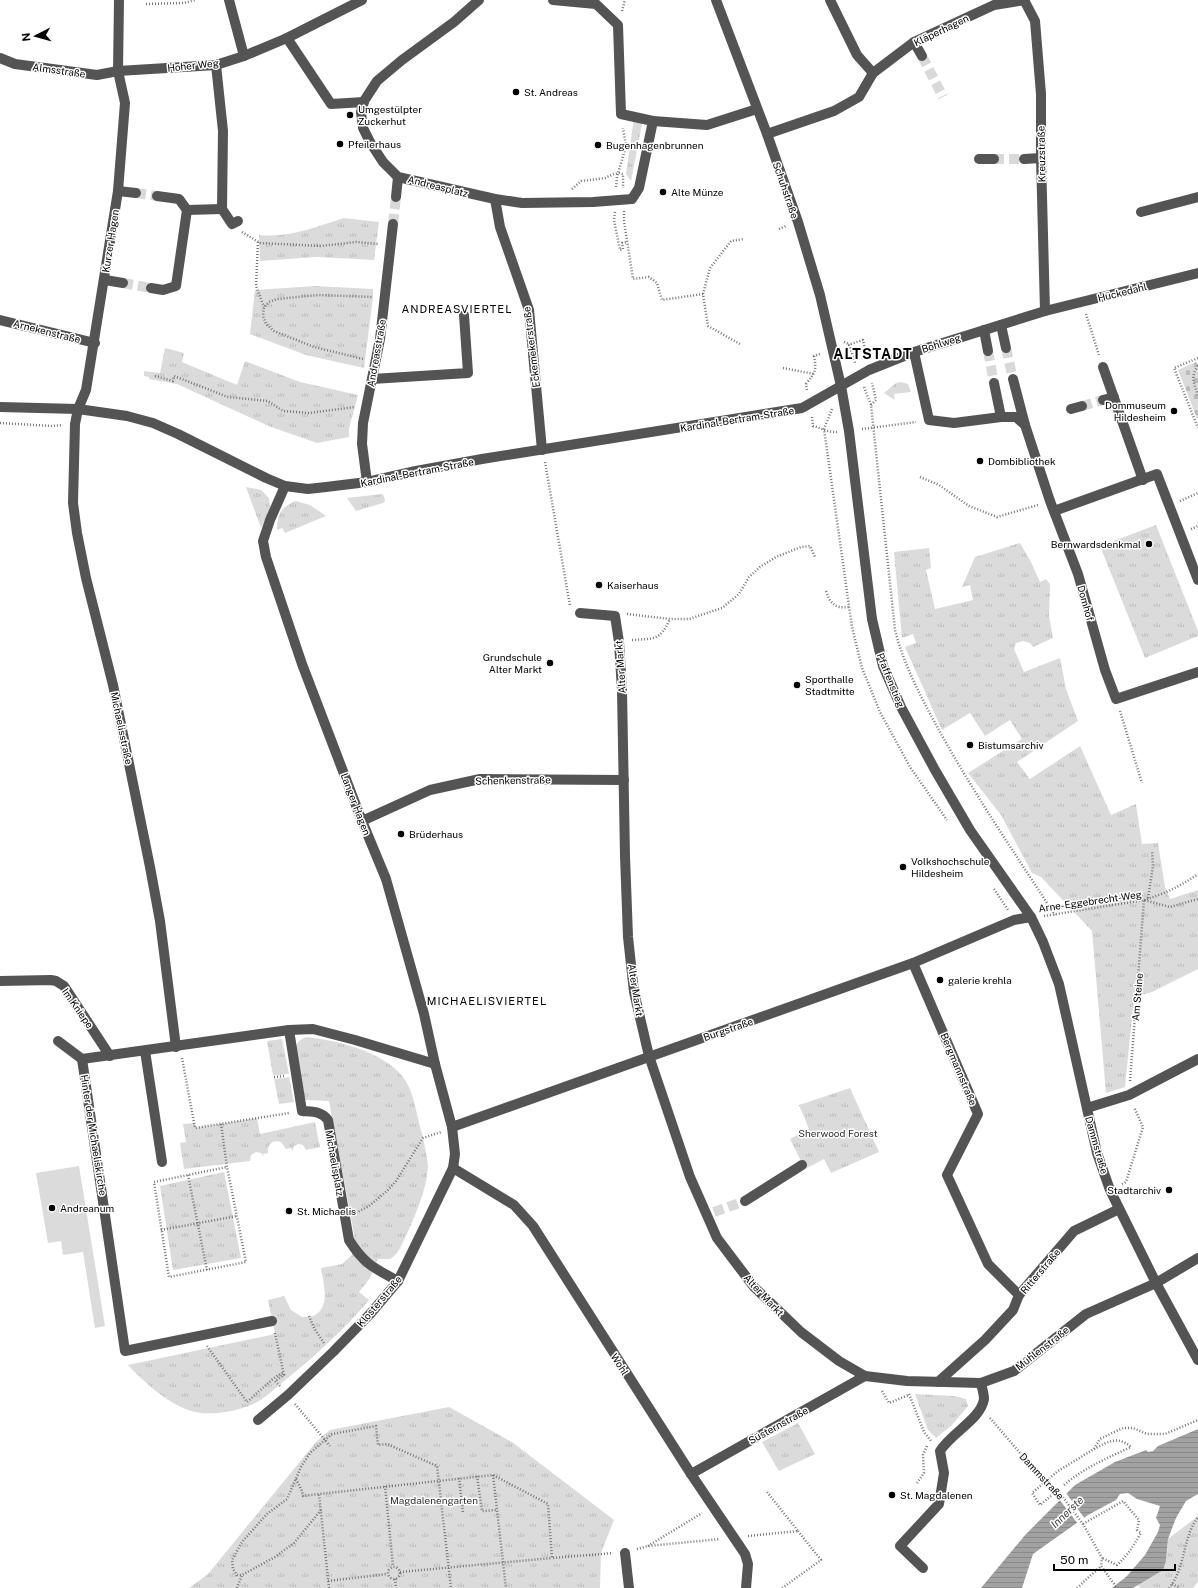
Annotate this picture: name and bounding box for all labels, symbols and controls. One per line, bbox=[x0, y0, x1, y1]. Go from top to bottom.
street label: Kläperhagen bbox=[912, 11, 971, 48]
north arrow bbox=[16, 16, 56, 56]
text: N bbox=[20, 32, 32, 42]
street label: Hoher Weg bbox=[167, 56, 219, 74]
street label: Almsstraße bbox=[32, 60, 87, 80]
place label: St. Andreas bbox=[524, 86, 578, 98]
marker: St. Andreas bbox=[511, 87, 521, 97]
place label: Umgestülpter Zuckerhut bbox=[358, 103, 422, 127]
marker: Umgestülpter Zuckerhut bbox=[345, 110, 355, 120]
street label: Kreuzstraße bbox=[1035, 125, 1047, 182]
place label: Pfeilerhaus bbox=[348, 138, 401, 150]
marker: Pfeilerhaus bbox=[335, 139, 345, 149]
place label: Bugenhagenbrunnen bbox=[606, 139, 704, 151]
marker: Bugenhagenbrunnen bbox=[593, 140, 603, 150]
street label: Schuhstraße bbox=[771, 160, 801, 220]
street label: Andreasplatz bbox=[407, 173, 470, 199]
place label: Alte Münze bbox=[671, 186, 724, 198]
marker: Alte Münze bbox=[658, 187, 668, 197]
street label: Kurzer Hagen bbox=[99, 208, 121, 273]
street label: Hückedahl bbox=[1096, 280, 1148, 304]
district label: ANDREASVIERTEL bbox=[401, 303, 513, 315]
street label: Eckemekerstraße bbox=[520, 306, 542, 388]
street label: Arnekenstraße bbox=[12, 317, 82, 345]
street label: Andreasstraße bbox=[364, 318, 388, 388]
street label: Bohlweg bbox=[920, 331, 962, 355]
district label: ALTSTADT bbox=[833, 346, 913, 362]
place label: Dommuseum Hildesheim bbox=[1105, 399, 1166, 423]
street label: Kardinal-Bertram-Straße bbox=[679, 404, 795, 434]
marker: Dommuseum Hildesheim bbox=[1169, 406, 1179, 416]
street label: Kardinal-Bertram-Straße bbox=[359, 455, 475, 489]
place label: Dombibliothek bbox=[988, 455, 1056, 467]
marker: Dombibliothek bbox=[975, 456, 985, 466]
place label: Bernwardsdenkmal bbox=[1051, 538, 1141, 550]
marker: Bernwardsdenkmal bbox=[1144, 539, 1154, 549]
place label: Kaiserhaus bbox=[607, 579, 659, 591]
marker: Kaiserhaus bbox=[594, 580, 604, 590]
street label: Domhof bbox=[1075, 584, 1097, 622]
street label: Alter Markt bbox=[612, 640, 628, 694]
place label: Grundschule Alter Markt bbox=[483, 651, 542, 675]
street label: Pfaffenstieg bbox=[875, 651, 907, 709]
marker: Grundschule Alter Markt bbox=[545, 658, 555, 668]
place label: Sporthalle Stadtmitte bbox=[805, 673, 855, 697]
marker: Sporthalle Stadtmitte bbox=[792, 680, 802, 690]
street label: Michaelisstraße bbox=[108, 691, 136, 766]
place label: Bistumsarchiv bbox=[978, 739, 1044, 751]
marker: Bistumsarchiv bbox=[965, 740, 975, 750]
street label: Langer Hagen bbox=[339, 771, 373, 837]
street label: Schenkenstraße bbox=[475, 773, 551, 787]
place label: Brüderhaus bbox=[409, 828, 463, 840]
marker: Brüderhaus bbox=[396, 829, 406, 839]
place label: Volkshochschule Hildesheim bbox=[911, 855, 990, 879]
marker: Volkshochschule Hildesheim bbox=[898, 862, 908, 872]
street label: Arne-Eggebrecht-Weg bbox=[1038, 888, 1142, 914]
street label: Alter Markt bbox=[626, 963, 646, 1017]
street label: Am Steine bbox=[1129, 972, 1145, 1021]
place label: galerie krehla bbox=[948, 974, 1012, 986]
marker: galerie krehla bbox=[935, 975, 945, 985]
street label: Im Kniepe bbox=[60, 986, 96, 1031]
district label: MICHAELISVIERTEL bbox=[427, 995, 547, 1007]
street label: Burgstraße bbox=[701, 1015, 755, 1043]
street label: Bergmannstraße bbox=[938, 1031, 980, 1107]
street label: Hinter der Michaeliskirche bbox=[79, 1074, 110, 1197]
street label: Dammstraße bbox=[1083, 1115, 1111, 1176]
park label: Sherwood Forest bbox=[798, 1127, 878, 1139]
street label: Michaelisplatz bbox=[323, 1129, 347, 1197]
place label: Stadtarchiv bbox=[1107, 1184, 1161, 1196]
marker: Stadtarchiv bbox=[1164, 1185, 1174, 1195]
place label: Andreanum bbox=[60, 1202, 114, 1214]
marker: Andreanum bbox=[47, 1203, 57, 1213]
place label: St. Michaelis bbox=[297, 1205, 356, 1217]
marker: St. Michaelis bbox=[284, 1206, 294, 1216]
street label: Ritterstraße bbox=[1018, 1246, 1063, 1296]
street label: Alter Markt bbox=[741, 1271, 787, 1319]
street label: Klosterstraße bbox=[354, 1273, 404, 1329]
street label: Mühlenstraße bbox=[1013, 1323, 1071, 1373]
street label: Wohl bbox=[609, 1351, 631, 1377]
street label: Süsternstraße bbox=[746, 1404, 810, 1446]
street label: Dammstraße bbox=[1017, 1450, 1067, 1502]
place label: St. Magdalenen bbox=[900, 1489, 973, 1501]
marker: St. Magdalenen bbox=[887, 1490, 897, 1500]
park label: Magdalenengarten bbox=[390, 1494, 478, 1506]
water label: Innerste bbox=[1048, 1494, 1086, 1530]
scale bar bbox=[1054, 1546, 1175, 1572]
text: 50 m bbox=[1060, 1553, 1088, 1567]

